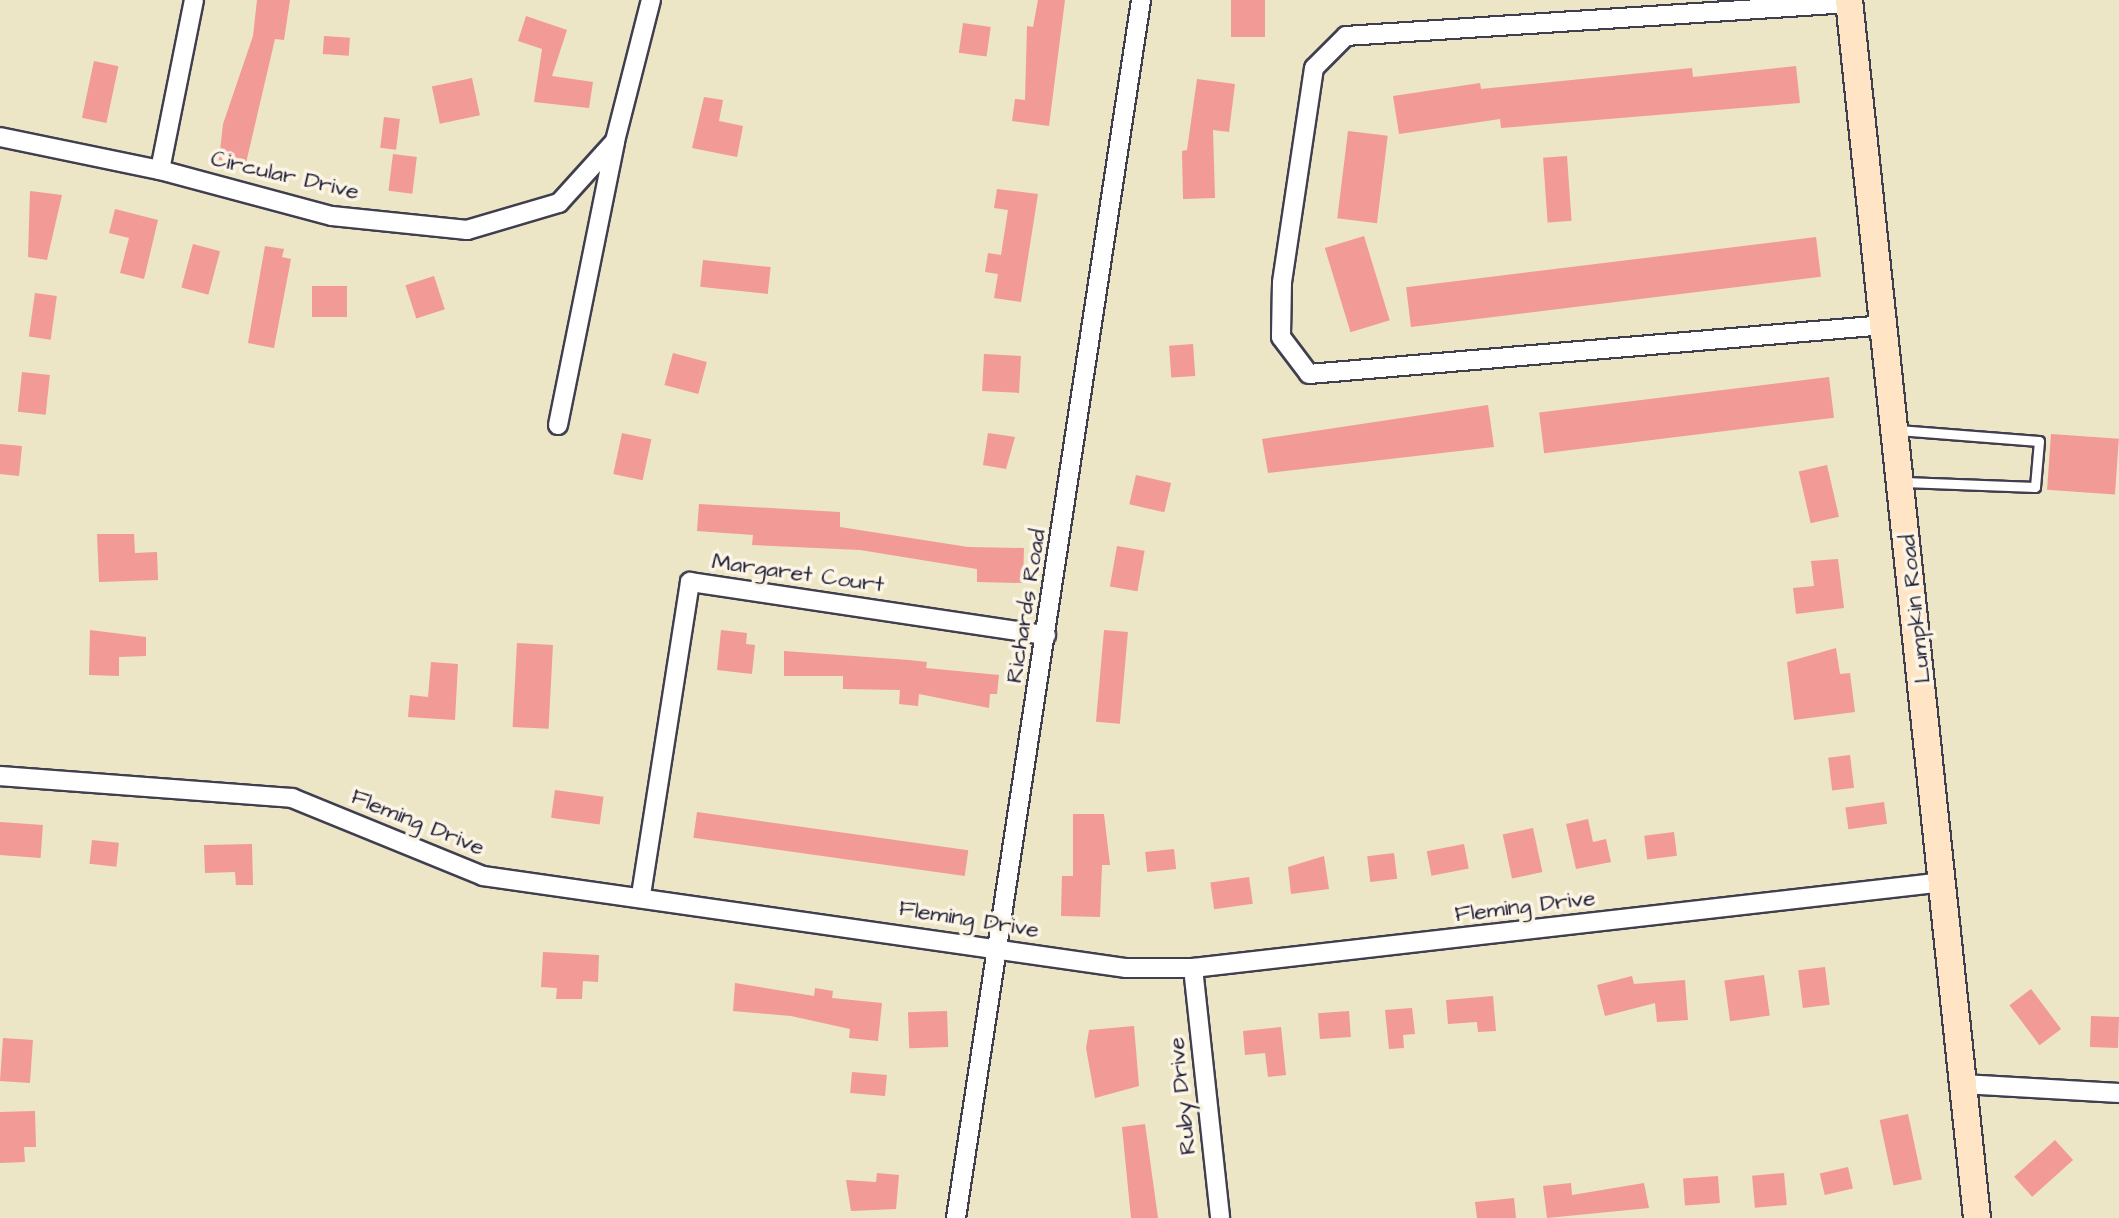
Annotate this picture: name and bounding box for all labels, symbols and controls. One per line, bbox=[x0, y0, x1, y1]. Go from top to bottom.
street label: Circular Drive bbox=[208, 145, 362, 205]
street label: Richards Road bbox=[1000, 527, 1052, 685]
street label: Lumpkin Road bbox=[1893, 533, 1937, 685]
street label: Margaret Court bbox=[710, 547, 886, 599]
street label: Fleming Drive bbox=[347, 783, 489, 861]
street label: Fleming Drive bbox=[1453, 884, 1597, 928]
street label: Fleming Drive bbox=[897, 894, 1041, 944]
street label: Ruby Drive bbox=[1162, 1036, 1202, 1156]

